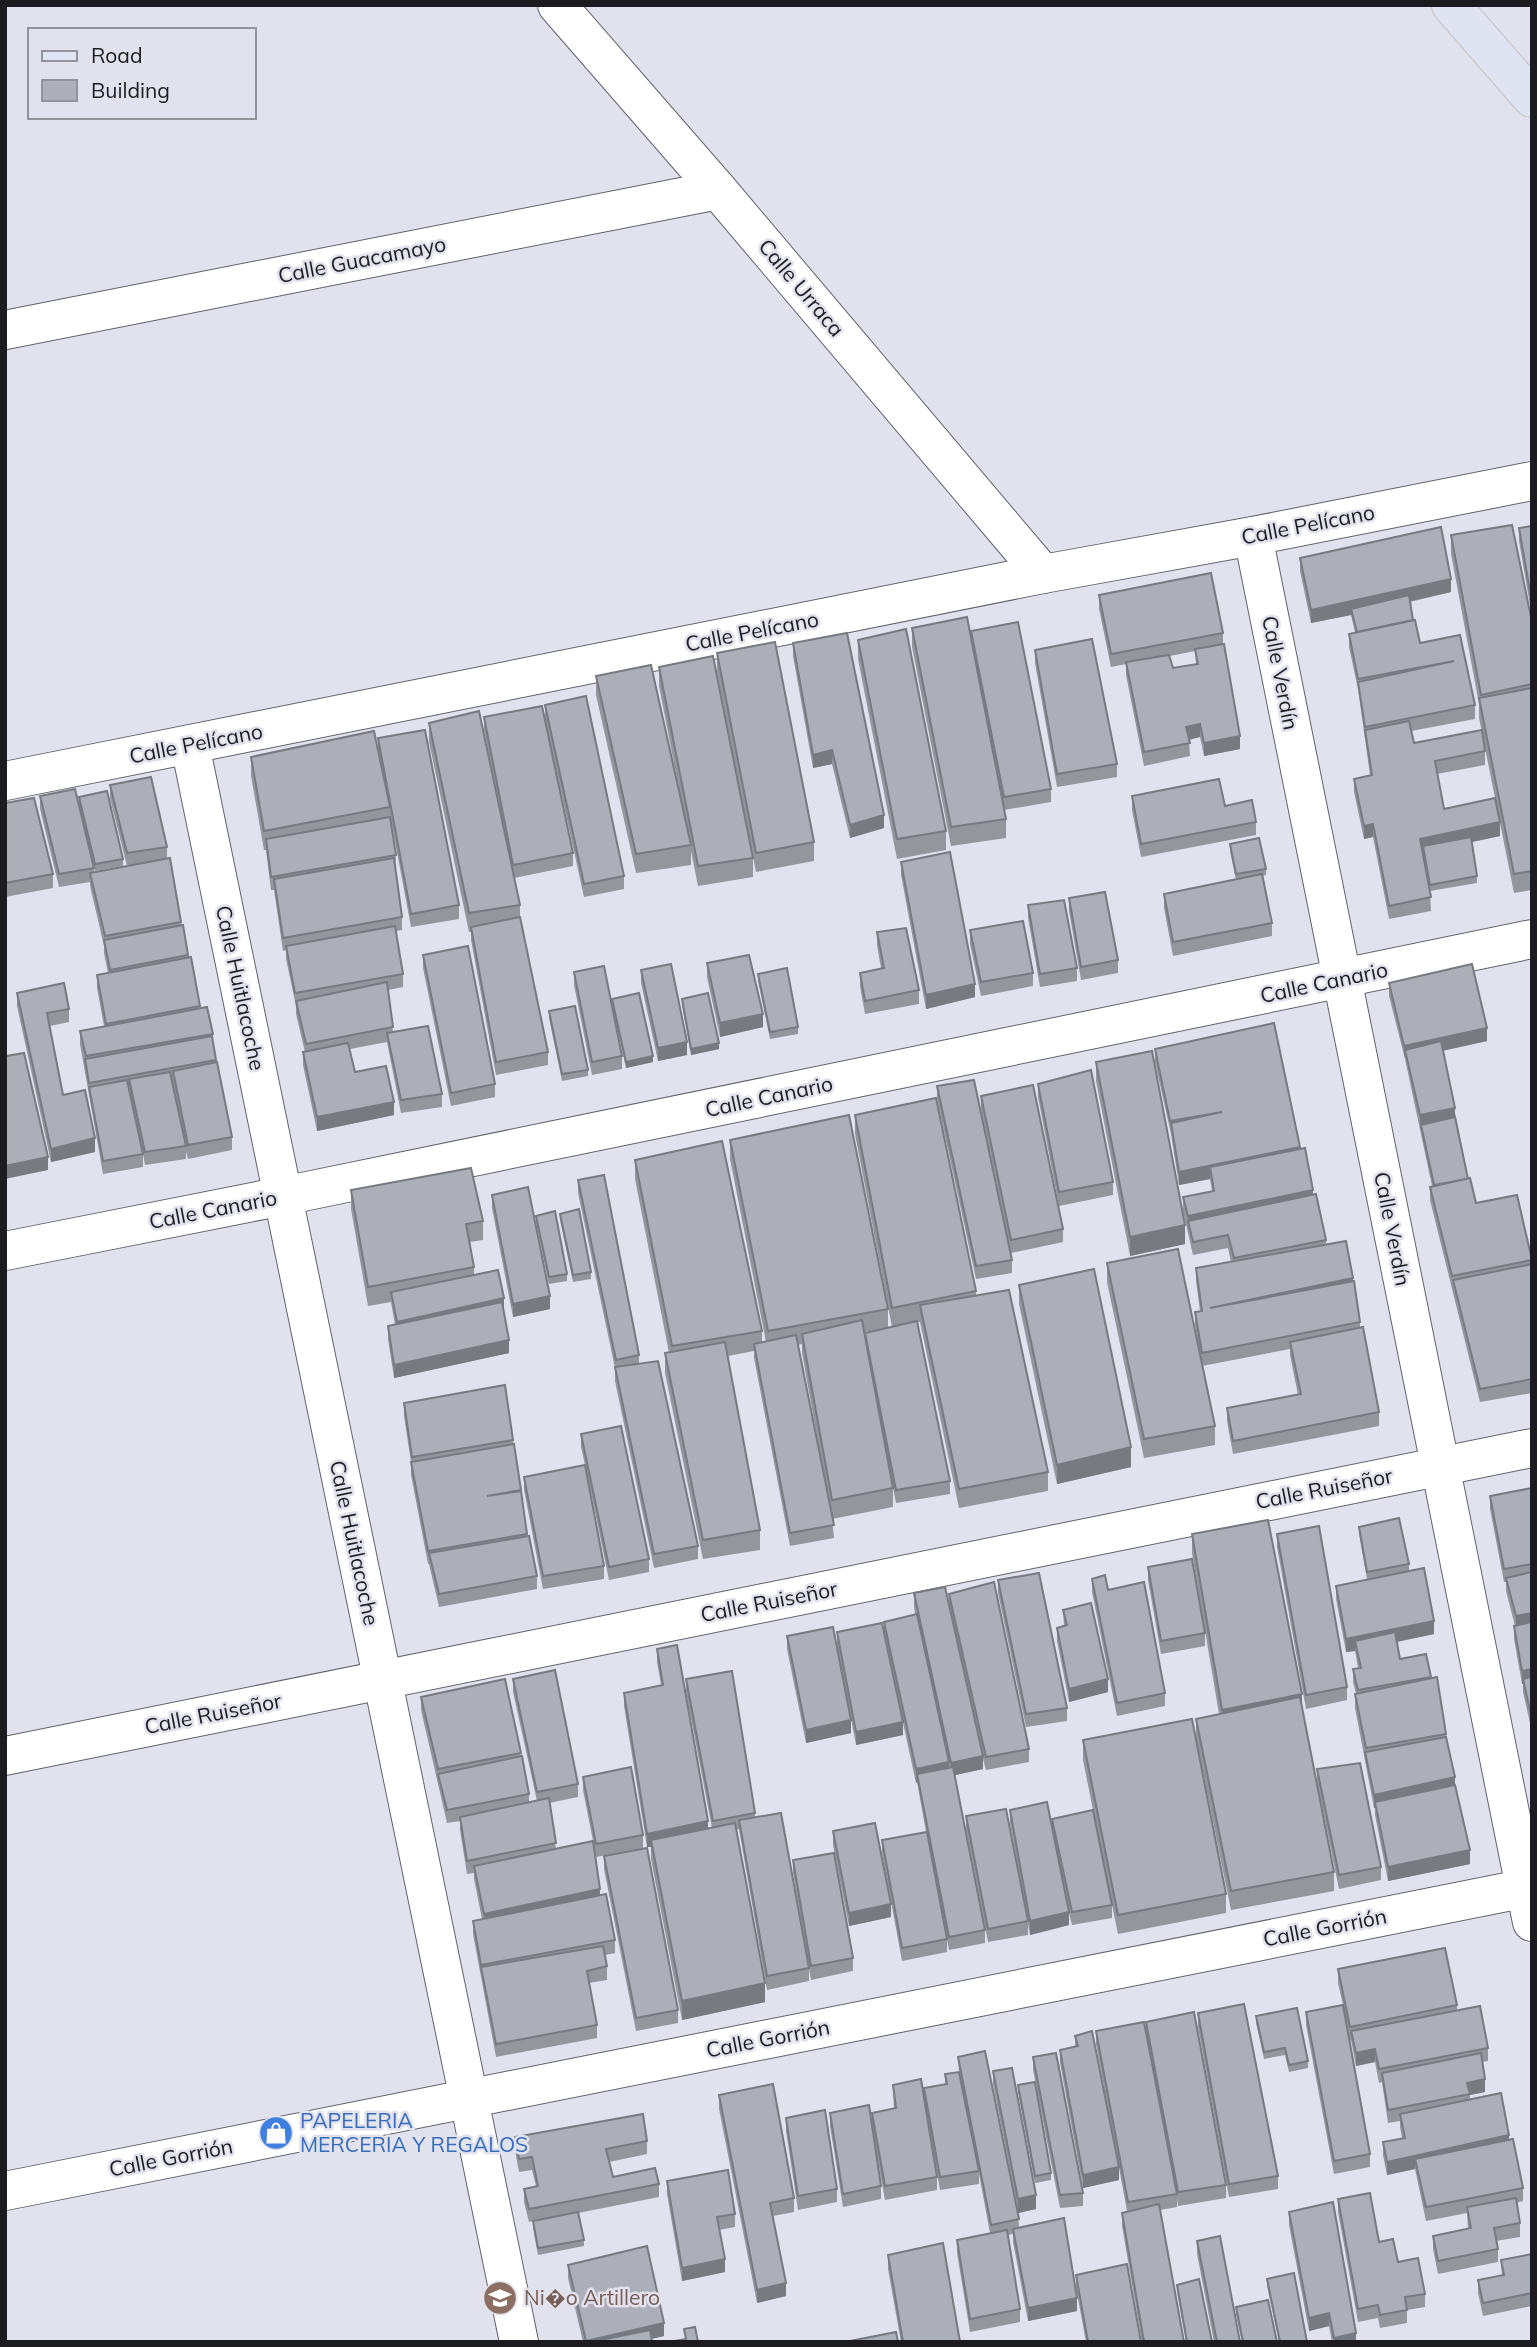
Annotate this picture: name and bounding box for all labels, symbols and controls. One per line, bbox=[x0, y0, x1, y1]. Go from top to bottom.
legend bbox=[28, 28, 256, 119]
text: Road bbox=[91, 42, 142, 68]
text: Building bbox=[91, 77, 170, 103]
street label: Calle Guacamayo bbox=[276, 230, 448, 288]
street label: Calle Urraca bbox=[753, 233, 850, 341]
street label: Calle Pelícano bbox=[1239, 498, 1377, 550]
street label: Calle Pelícano bbox=[683, 605, 821, 657]
street label: Calle Verdín bbox=[1257, 614, 1305, 732]
street label: Calle Pelícano bbox=[127, 717, 265, 769]
street label: Calle Huitlacoche bbox=[211, 903, 271, 1073]
street label: Calle Canario bbox=[1258, 956, 1390, 1008]
street label: Calle Canario bbox=[703, 1070, 835, 1122]
street label: Calle Verdín bbox=[1369, 1170, 1417, 1288]
street label: Calle Canario bbox=[147, 1184, 279, 1234]
street label: Calle Huitlacoche bbox=[325, 1458, 385, 1628]
street label: Calle Ruiseñor bbox=[1253, 1462, 1395, 1514]
street label: Calle Ruiseñor bbox=[698, 1575, 840, 1627]
street label: Calle Ruiseñor bbox=[142, 1687, 284, 1739]
street label: Calle Gorrión bbox=[1261, 1902, 1389, 1952]
street label: Calle Gorrión bbox=[704, 2013, 832, 2063]
place label: PAPELERIA MERCERIA Y REGALOS bbox=[300, 2107, 528, 2157]
shop icon: PAPELERIA MERCERIA Y REGALOS bbox=[257, 2114, 295, 2152]
street label: Calle Gorrión bbox=[107, 2132, 235, 2182]
school or university icon: Ni�o Artillero bbox=[481, 2279, 519, 2317]
place label: Ni�o Artillero bbox=[524, 2284, 660, 2310]

